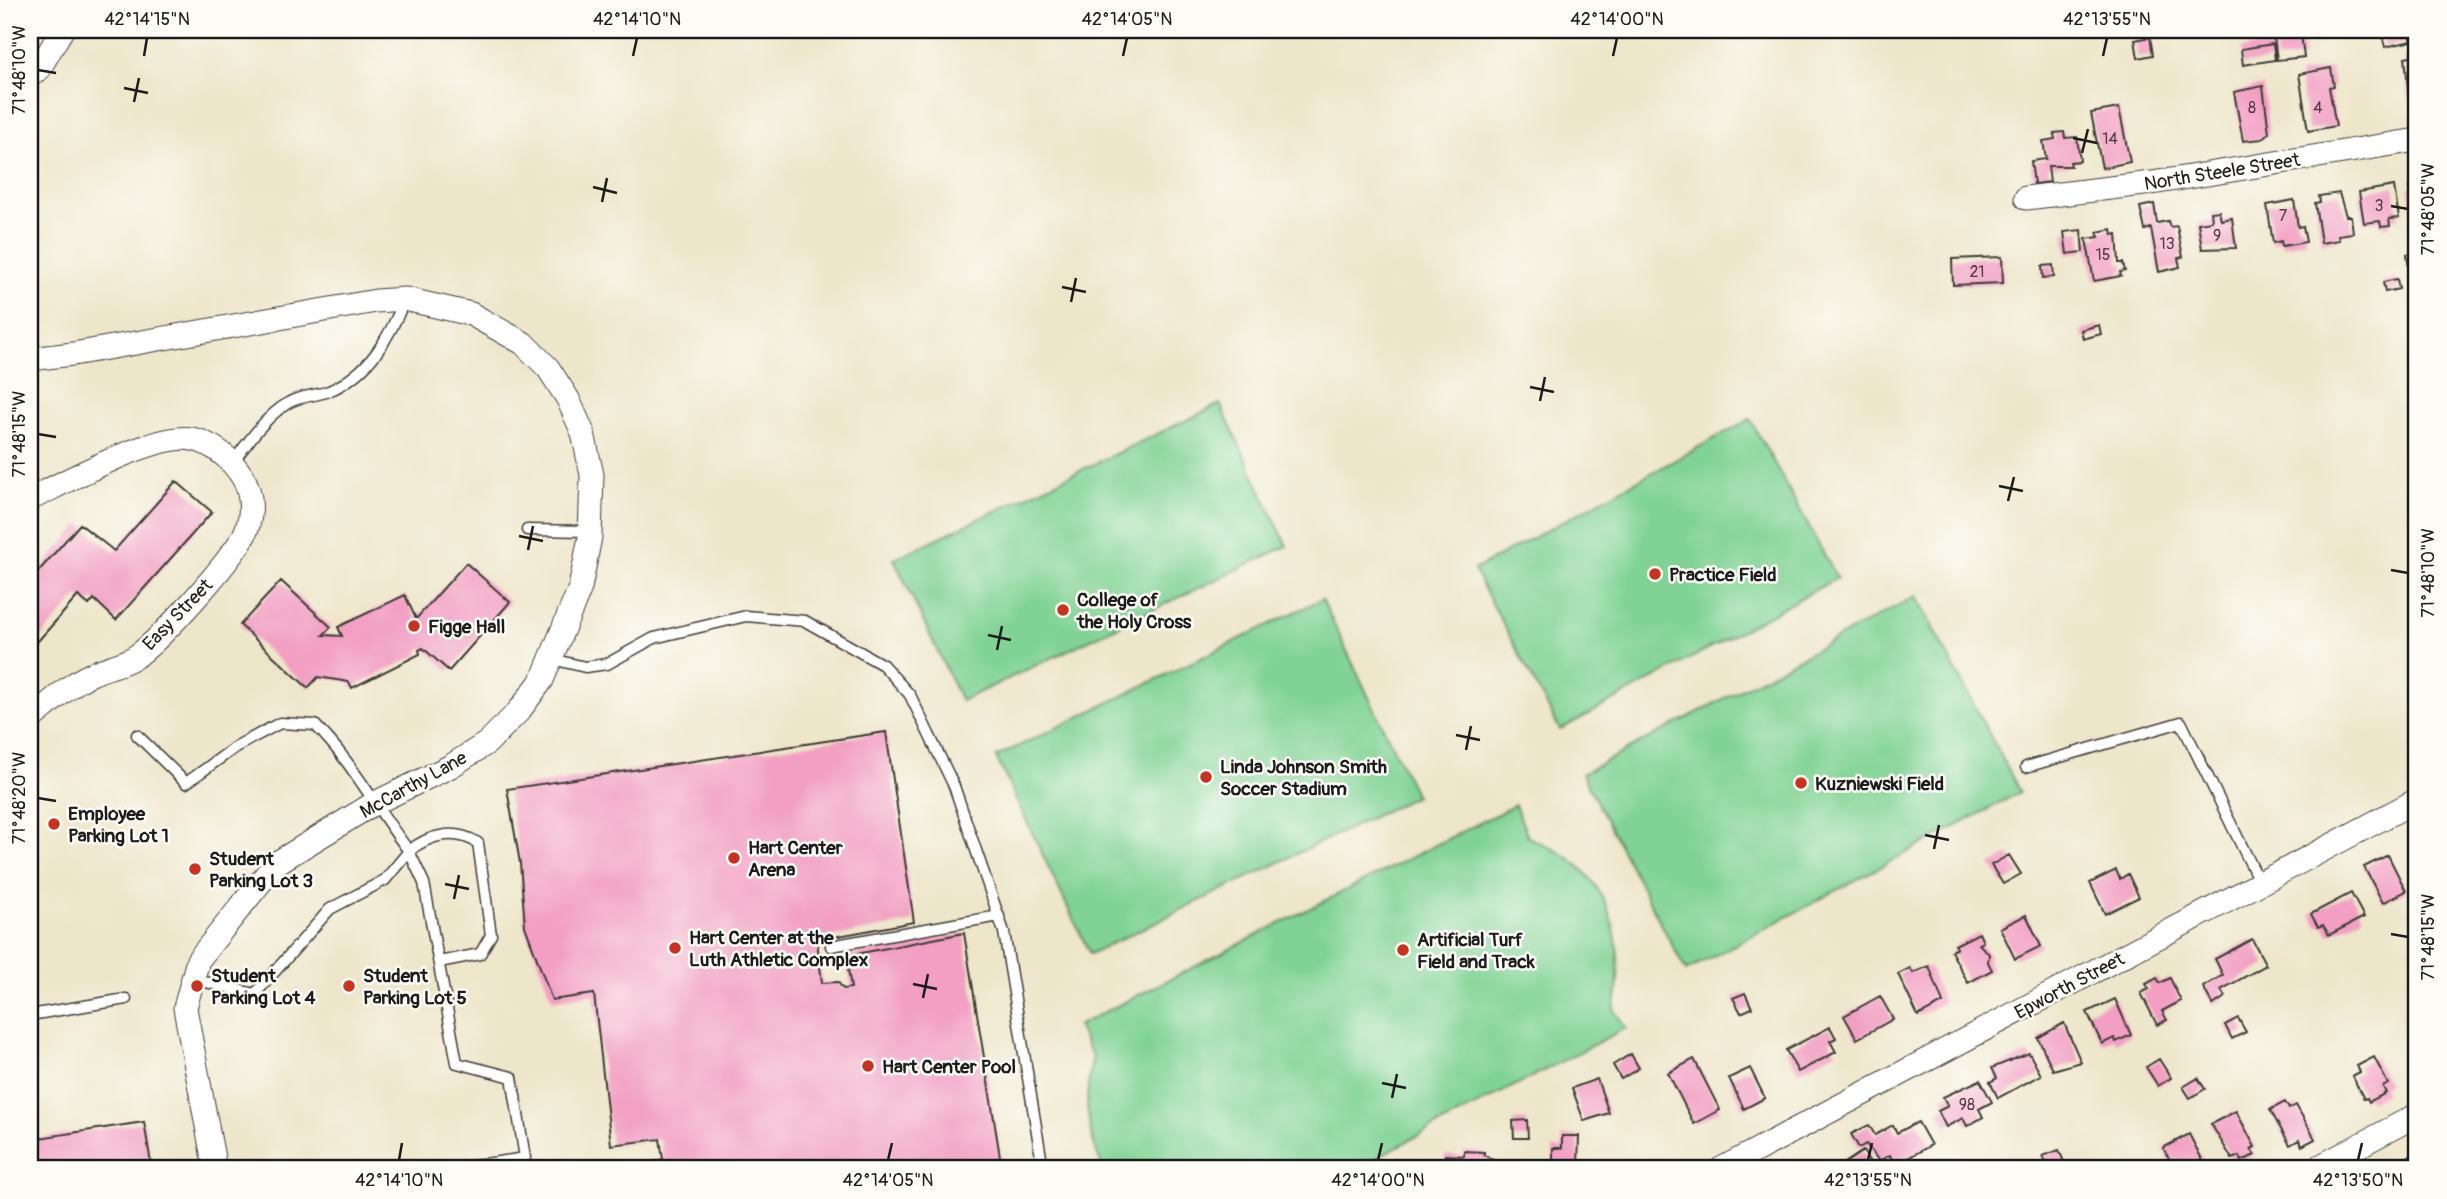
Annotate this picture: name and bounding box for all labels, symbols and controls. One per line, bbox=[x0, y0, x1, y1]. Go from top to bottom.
text: 42°14'15"N bbox=[104, 8, 190, 31]
text: 42°14'10"N bbox=[593, 8, 681, 31]
text: 42°14'05"N bbox=[1082, 8, 1172, 31]
text: 42°14'00"N bbox=[1570, 8, 1664, 31]
text: 42°13'55"N bbox=[2063, 8, 2151, 31]
text: 71°48'10"W bbox=[8, 25, 31, 115]
house number: 8 bbox=[2248, 98, 2256, 118]
house number: 4 bbox=[2313, 98, 2323, 118]
house number: 14 bbox=[2102, 129, 2118, 149]
street label: North Steele Street bbox=[2142, 148, 2302, 196]
text: 71°48'05"W bbox=[2417, 163, 2440, 255]
house number: 3 bbox=[2375, 196, 2384, 216]
house number: 7 bbox=[2279, 206, 2288, 226]
house number: 9 bbox=[2213, 226, 2221, 246]
house number: 13 bbox=[2159, 234, 2175, 254]
house number: 15 bbox=[2096, 245, 2110, 265]
house number: 21 bbox=[1969, 262, 1985, 282]
text: 71°48'15"W bbox=[8, 391, 31, 478]
text: 71°48'10"W bbox=[2417, 528, 2440, 618]
place label: Practice Field bbox=[1669, 563, 1777, 587]
marker: Practice Field bbox=[1647, 566, 1663, 582]
street label: Easy Street bbox=[137, 573, 218, 656]
place label: College of the Holy Cross bbox=[1076, 588, 1192, 634]
marker: College of the Holy Cross bbox=[1055, 602, 1071, 618]
place label: Figge Hall bbox=[428, 615, 505, 639]
marker: Figge Hall bbox=[406, 618, 422, 634]
street label: McCarthy Lane bbox=[356, 745, 472, 824]
text: 71°48'20"W bbox=[8, 752, 31, 844]
place label: Linda Johnson Smith Soccer Stadium bbox=[1220, 755, 1387, 801]
marker: Linda Johnson Smith Soccer Stadium bbox=[1198, 769, 1214, 785]
place label: Kuzniewski Field bbox=[1815, 772, 1944, 796]
marker: Kuzniewski Field bbox=[1793, 775, 1809, 791]
place label: Employee Parking Lot 1 bbox=[68, 802, 169, 848]
marker: Employee Parking Lot 1 bbox=[46, 816, 62, 832]
place label: Hart Center Arena bbox=[748, 836, 843, 882]
place label: Student Parking Lot 3 bbox=[209, 847, 313, 893]
marker: Hart Center Arena bbox=[726, 850, 742, 866]
marker: Student Parking Lot 3 bbox=[187, 861, 203, 877]
text: 71°48'15"W bbox=[2417, 894, 2440, 981]
place label: Hart Center at the Luth Athletic Complex bbox=[689, 926, 868, 972]
place label: Artificial Turf Field and Track bbox=[1417, 928, 1536, 974]
marker: Hart Center at the Luth Athletic Complex bbox=[667, 940, 683, 956]
marker: Artificial Turf Field and Track bbox=[1395, 942, 1411, 958]
street label: Epworth Street bbox=[2010, 947, 2129, 1025]
place label: Student Parking Lot 4 bbox=[211, 964, 316, 1010]
place label: Student Parking Lot 5 bbox=[363, 964, 467, 1010]
marker: Student Parking Lot 4 bbox=[189, 978, 205, 994]
marker: Student Parking Lot 5 bbox=[341, 978, 357, 994]
place label: Hart Center Pool bbox=[882, 1055, 1016, 1079]
marker: Hart Center Pool bbox=[860, 1058, 876, 1074]
house number: 98 bbox=[1959, 1095, 1975, 1115]
text: 42°14'10"N bbox=[355, 1169, 443, 1192]
text: 42°14'05"N bbox=[843, 1169, 933, 1192]
text: 42°14'00"N bbox=[1331, 1169, 1425, 1192]
text: 42°13'55"N bbox=[1824, 1169, 1912, 1192]
text: 42°13'50"N bbox=[2313, 1169, 2403, 1192]

